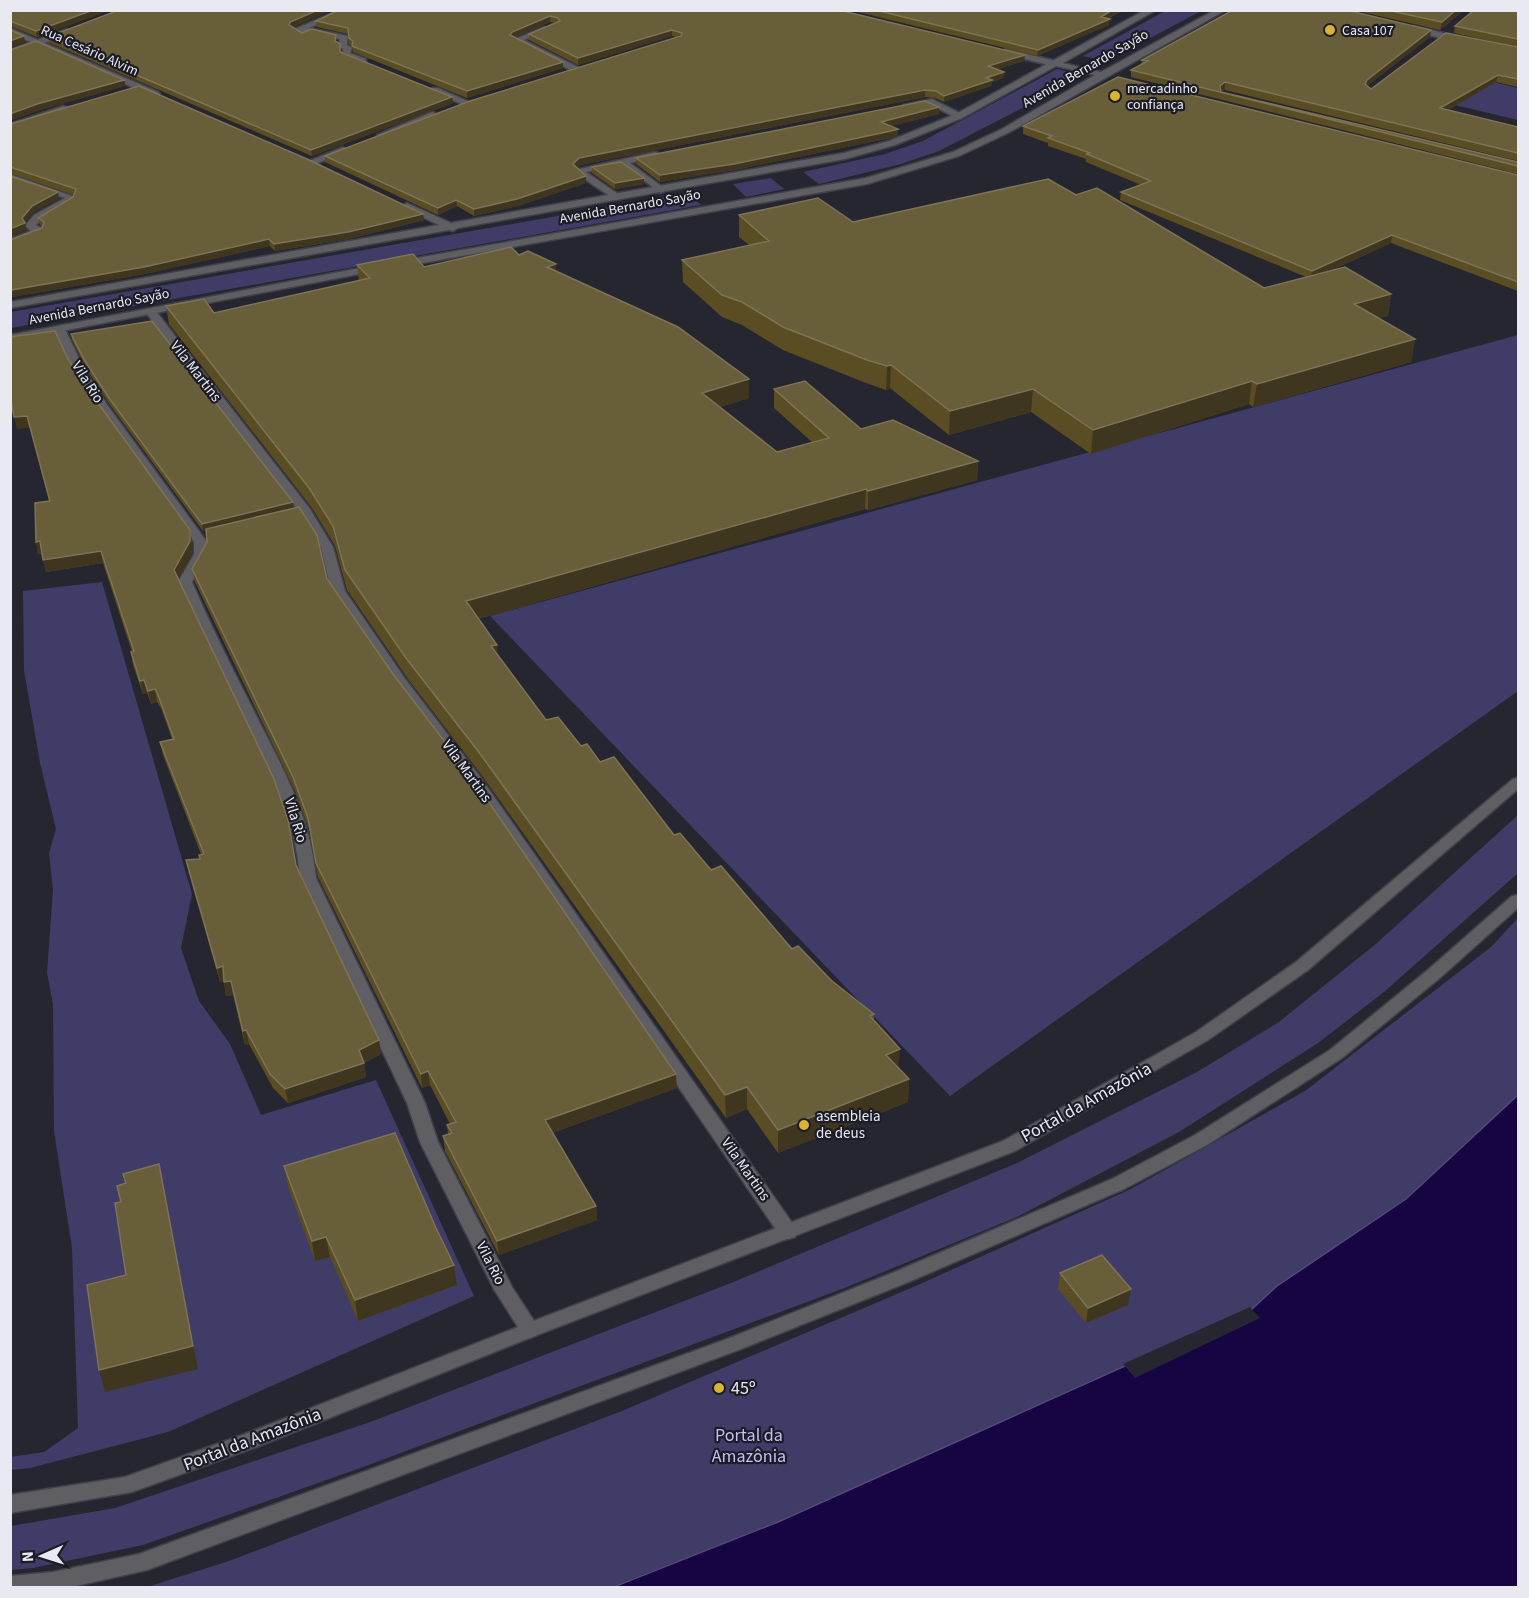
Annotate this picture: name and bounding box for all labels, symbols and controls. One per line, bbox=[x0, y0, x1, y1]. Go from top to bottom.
street label: Rua Cesário Alvim bbox=[38, 20, 142, 81]
place label: Casa 107 bbox=[1342, 21, 1394, 41]
marker: Casa 107 bbox=[1323, 23, 1337, 37]
street label: Avenida Bernardo Sayão bbox=[1019, 25, 1152, 113]
place label: mercadinho confiança bbox=[1127, 79, 1198, 115]
marker: mercadinho confiança bbox=[1108, 89, 1122, 103]
street label: Avenida Bernardo Sayão bbox=[558, 185, 702, 229]
street label: Avenida Bernardo Sayão bbox=[27, 284, 171, 330]
street label: Vila Martins bbox=[165, 336, 226, 406]
street label: Vila Rio bbox=[66, 357, 109, 407]
street label: Vila Martins bbox=[437, 736, 496, 807]
street label: Vila Rio bbox=[279, 795, 312, 845]
street label: Portal da Amazônia bbox=[1016, 1056, 1156, 1149]
place label: asembleia de deus bbox=[816, 1106, 881, 1144]
marker: asembleia de deus bbox=[797, 1118, 811, 1132]
street label: Vila Martins bbox=[716, 1133, 775, 1205]
street label: Vila Rio bbox=[471, 1238, 510, 1289]
place label: 45º bbox=[731, 1376, 756, 1401]
marker: 45º bbox=[712, 1381, 726, 1395]
street label: Portal da Amazônia bbox=[180, 1402, 325, 1477]
park label: Portal da Amazônia bbox=[712, 1423, 786, 1469]
north arrow bbox=[12, 1526, 72, 1586]
text: N bbox=[17, 1551, 39, 1563]

